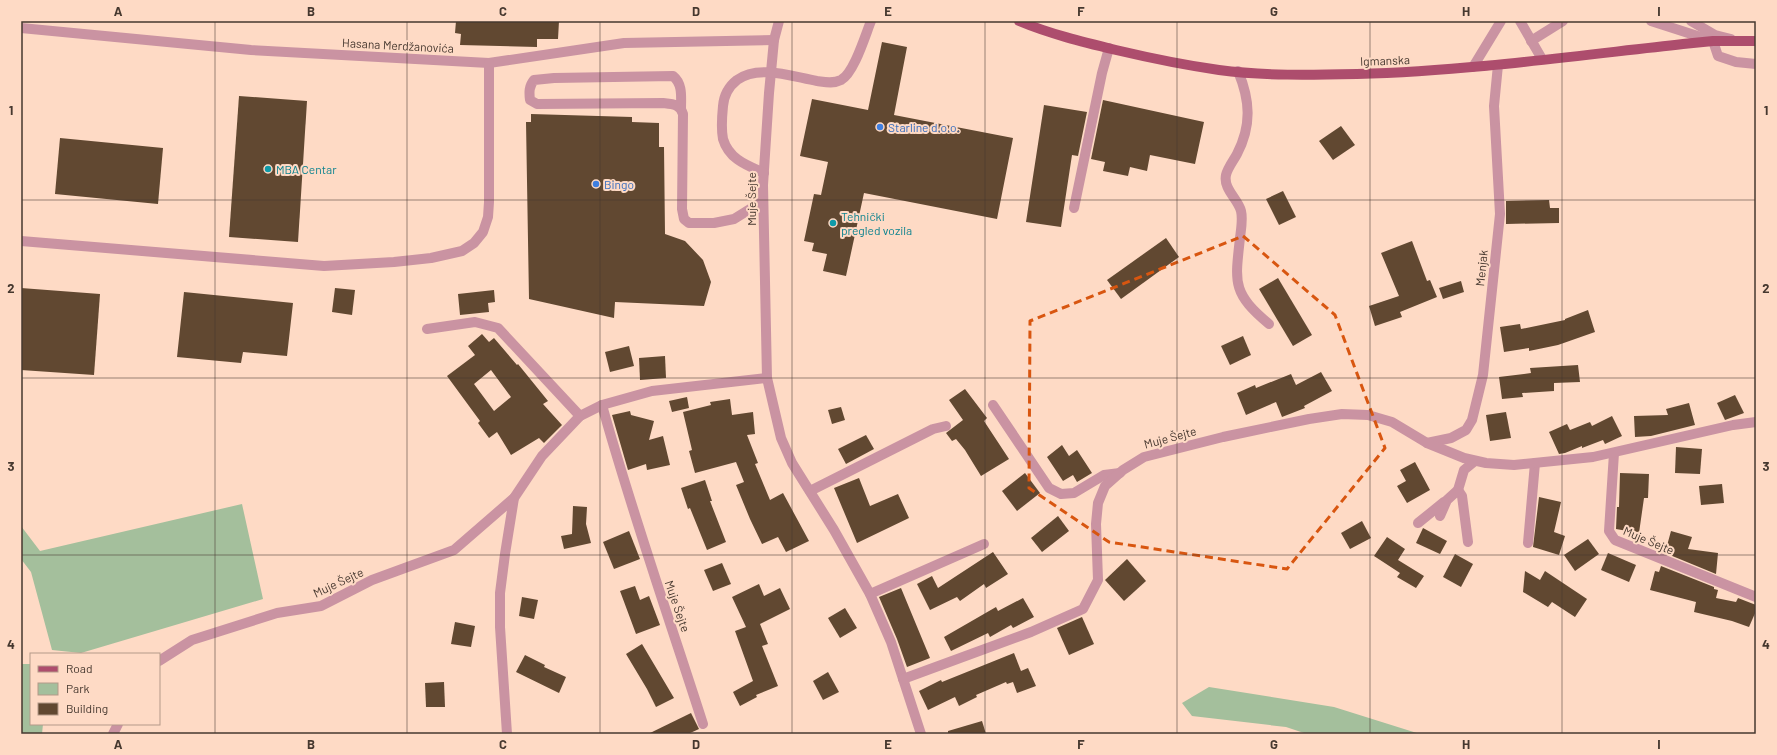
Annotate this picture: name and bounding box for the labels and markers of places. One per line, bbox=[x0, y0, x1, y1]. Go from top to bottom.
place label: Starline d.o.o. bbox=[888, 120, 960, 134]
marker: Starline d.o.o. bbox=[875, 122, 885, 132]
place label: MBA Centar bbox=[276, 162, 337, 176]
marker: MBA Centar bbox=[263, 164, 273, 174]
place label: Bingo bbox=[604, 177, 634, 191]
marker: Bingo bbox=[591, 179, 601, 189]
place label: Tehnički pregled vozila bbox=[841, 209, 912, 237]
marker: Tehnički pregled vozila bbox=[828, 218, 838, 228]

